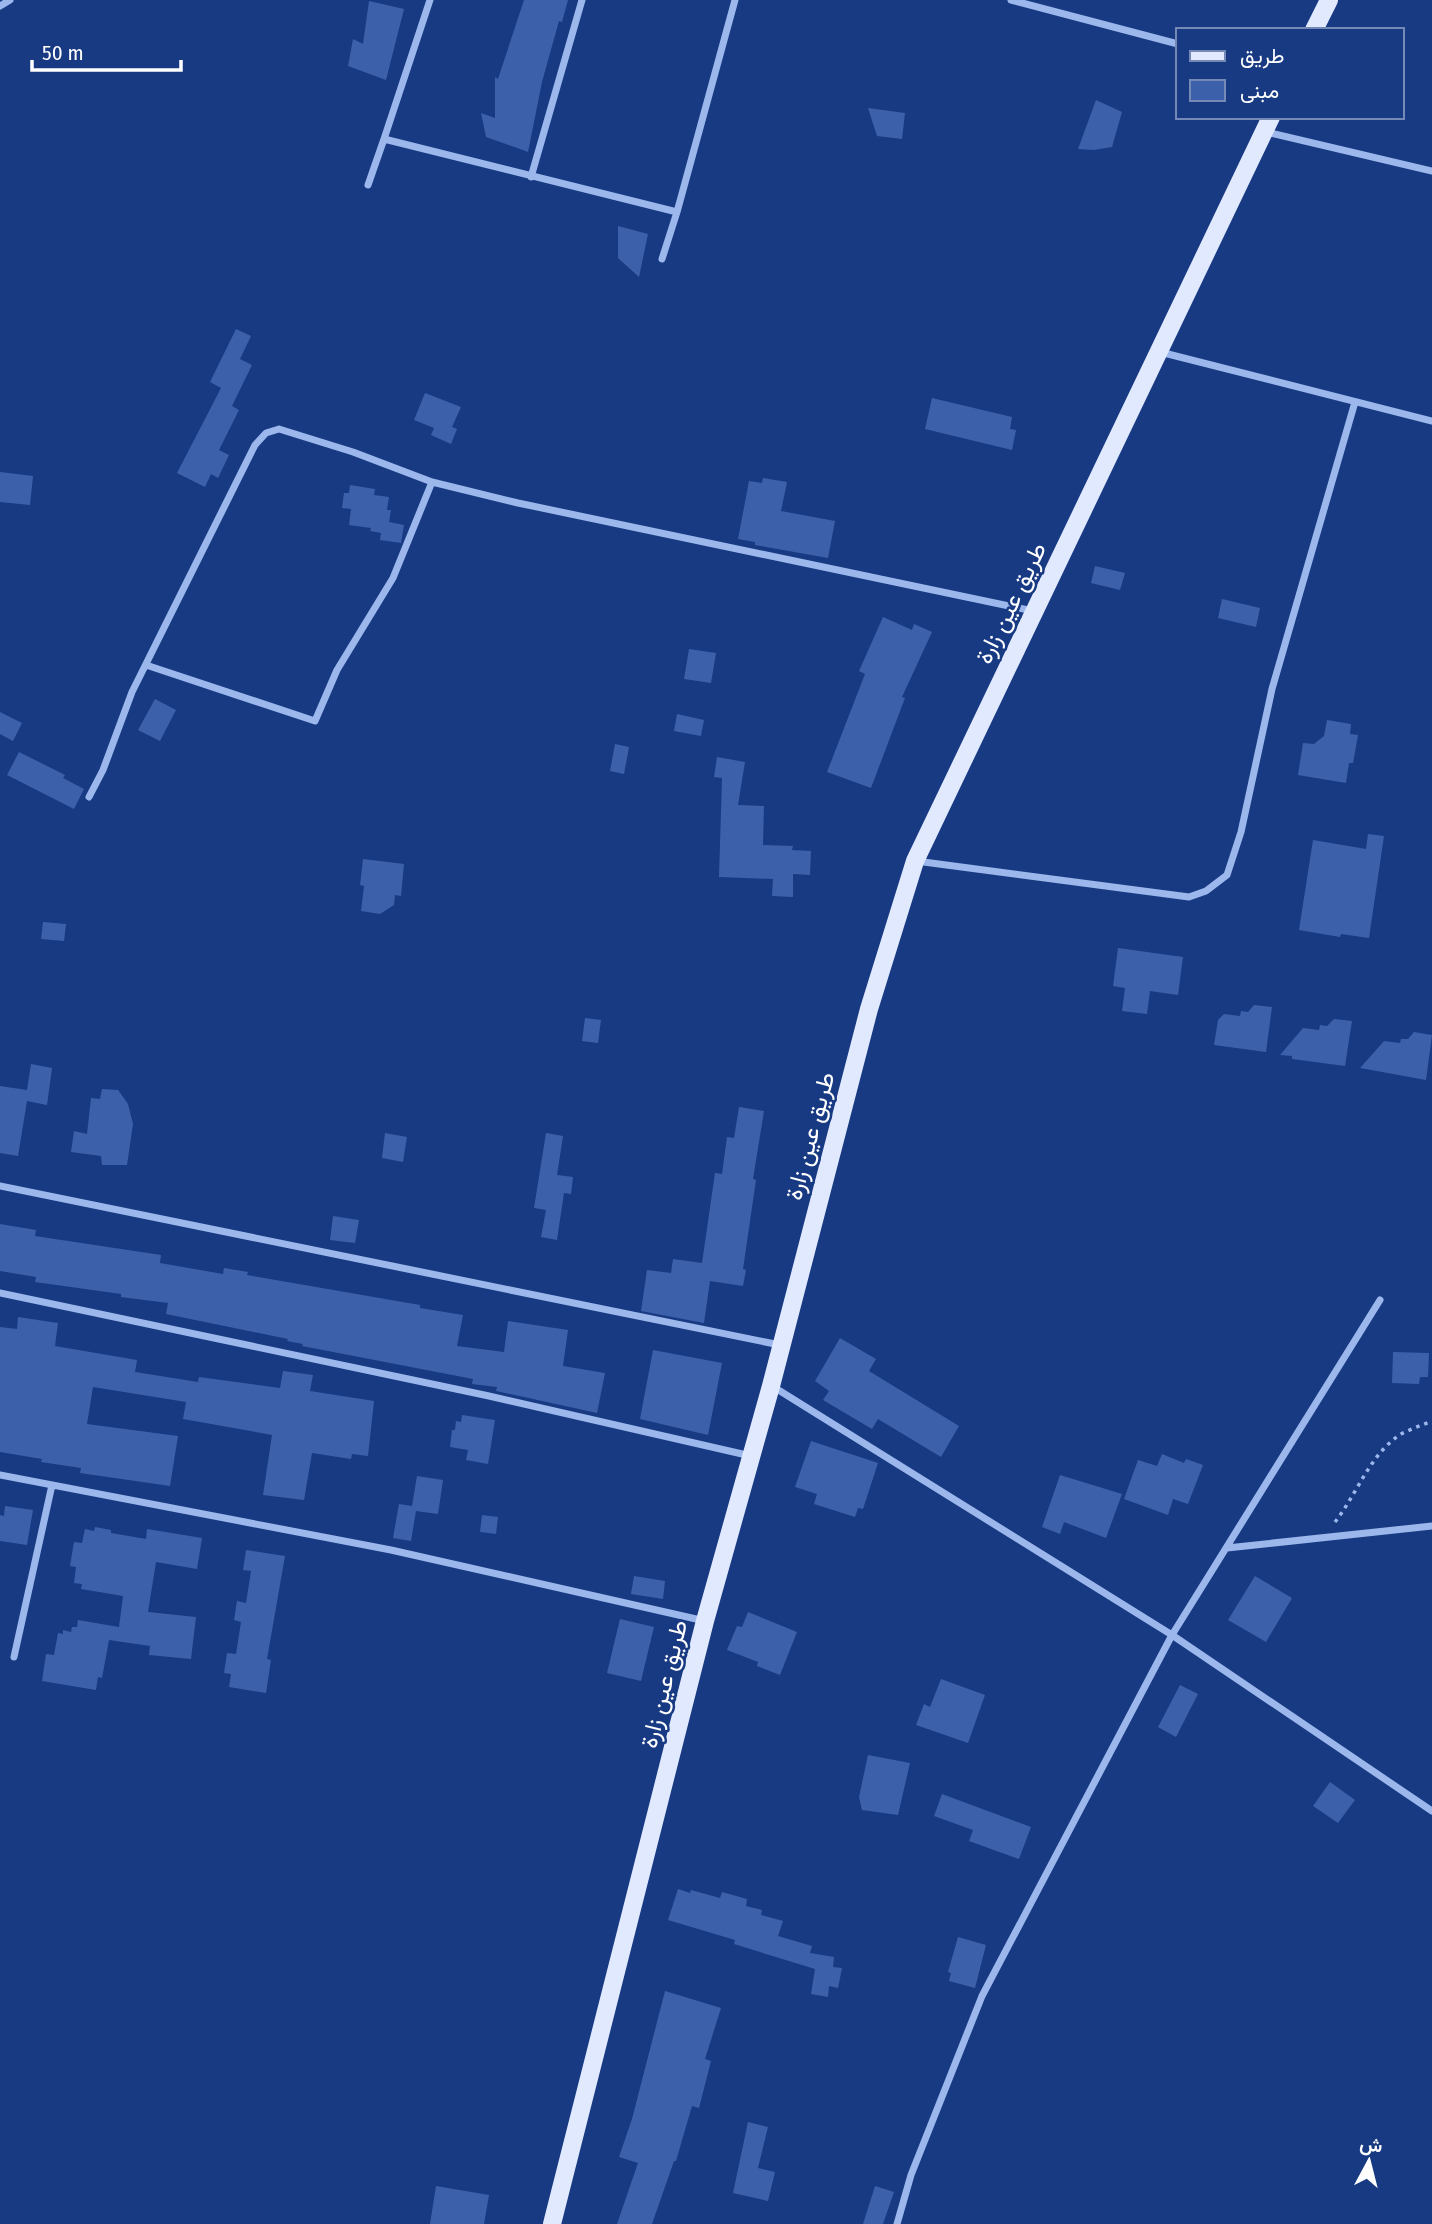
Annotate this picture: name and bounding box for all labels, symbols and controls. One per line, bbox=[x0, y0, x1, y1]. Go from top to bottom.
scale bar bbox=[32, 28, 180, 72]
legend bbox=[1176, 28, 1404, 119]
text: 50 m bbox=[42, 40, 84, 66]
text: طريق bbox=[1240, 43, 1285, 69]
text: مبنى bbox=[1240, 78, 1279, 104]
street label: طريق عين زارة bbox=[970, 538, 1053, 669]
street label: طريق عين زارة bbox=[780, 1069, 841, 1203]
street label: طريق عين زارة bbox=[635, 1617, 694, 1751]
north arrow bbox=[1334, 2126, 1404, 2196]
text: ش bbox=[1358, 2132, 1384, 2157]

